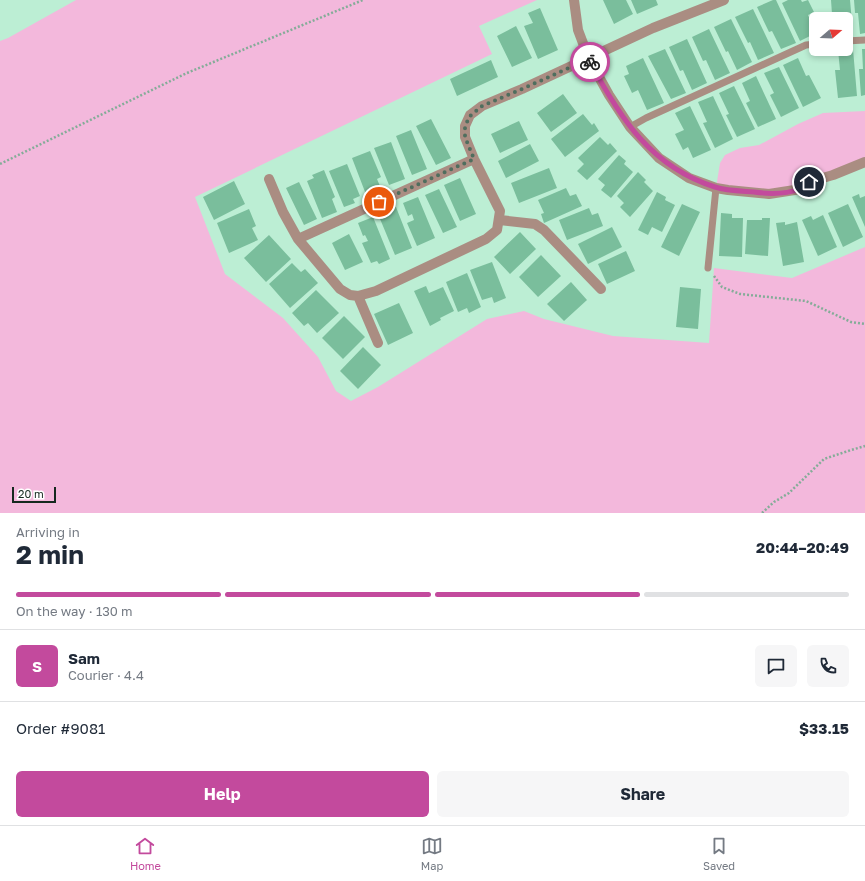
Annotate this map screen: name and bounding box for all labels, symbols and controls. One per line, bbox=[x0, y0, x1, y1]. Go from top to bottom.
north arrow bbox=[809, 12, 853, 56]
map controls bbox=[809, 12, 853, 56]
courier bbox=[570, 42, 610, 82]
icon: bike bbox=[579, 51, 601, 73]
pin bbox=[792, 165, 826, 199]
icon: home bbox=[798, 171, 820, 193]
pin bbox=[362, 185, 396, 219]
icon: bag bbox=[368, 191, 390, 213]
scale bar bbox=[12, 485, 56, 504]
text: 20 m bbox=[18, 487, 44, 500]
text: Arriving in bbox=[16, 524, 80, 540]
text: 20:44–20:49 bbox=[756, 538, 849, 556]
text: 2 min bbox=[16, 539, 84, 570]
text: On the way · 130 m bbox=[16, 603, 133, 619]
button: chat bbox=[755, 645, 797, 687]
button: phone bbox=[807, 645, 849, 687]
text: Sam bbox=[68, 649, 100, 667]
text: S bbox=[32, 657, 42, 675]
text: Courier · 4.4 bbox=[68, 667, 144, 683]
text: Order #9081 bbox=[16, 719, 105, 737]
text: $33.15 bbox=[799, 719, 849, 737]
button: Help bbox=[16, 771, 429, 817]
button: Share bbox=[437, 771, 849, 817]
tab: Home bbox=[130, 835, 161, 872]
tab: Map bbox=[421, 835, 443, 872]
tab: Saved bbox=[703, 835, 735, 872]

